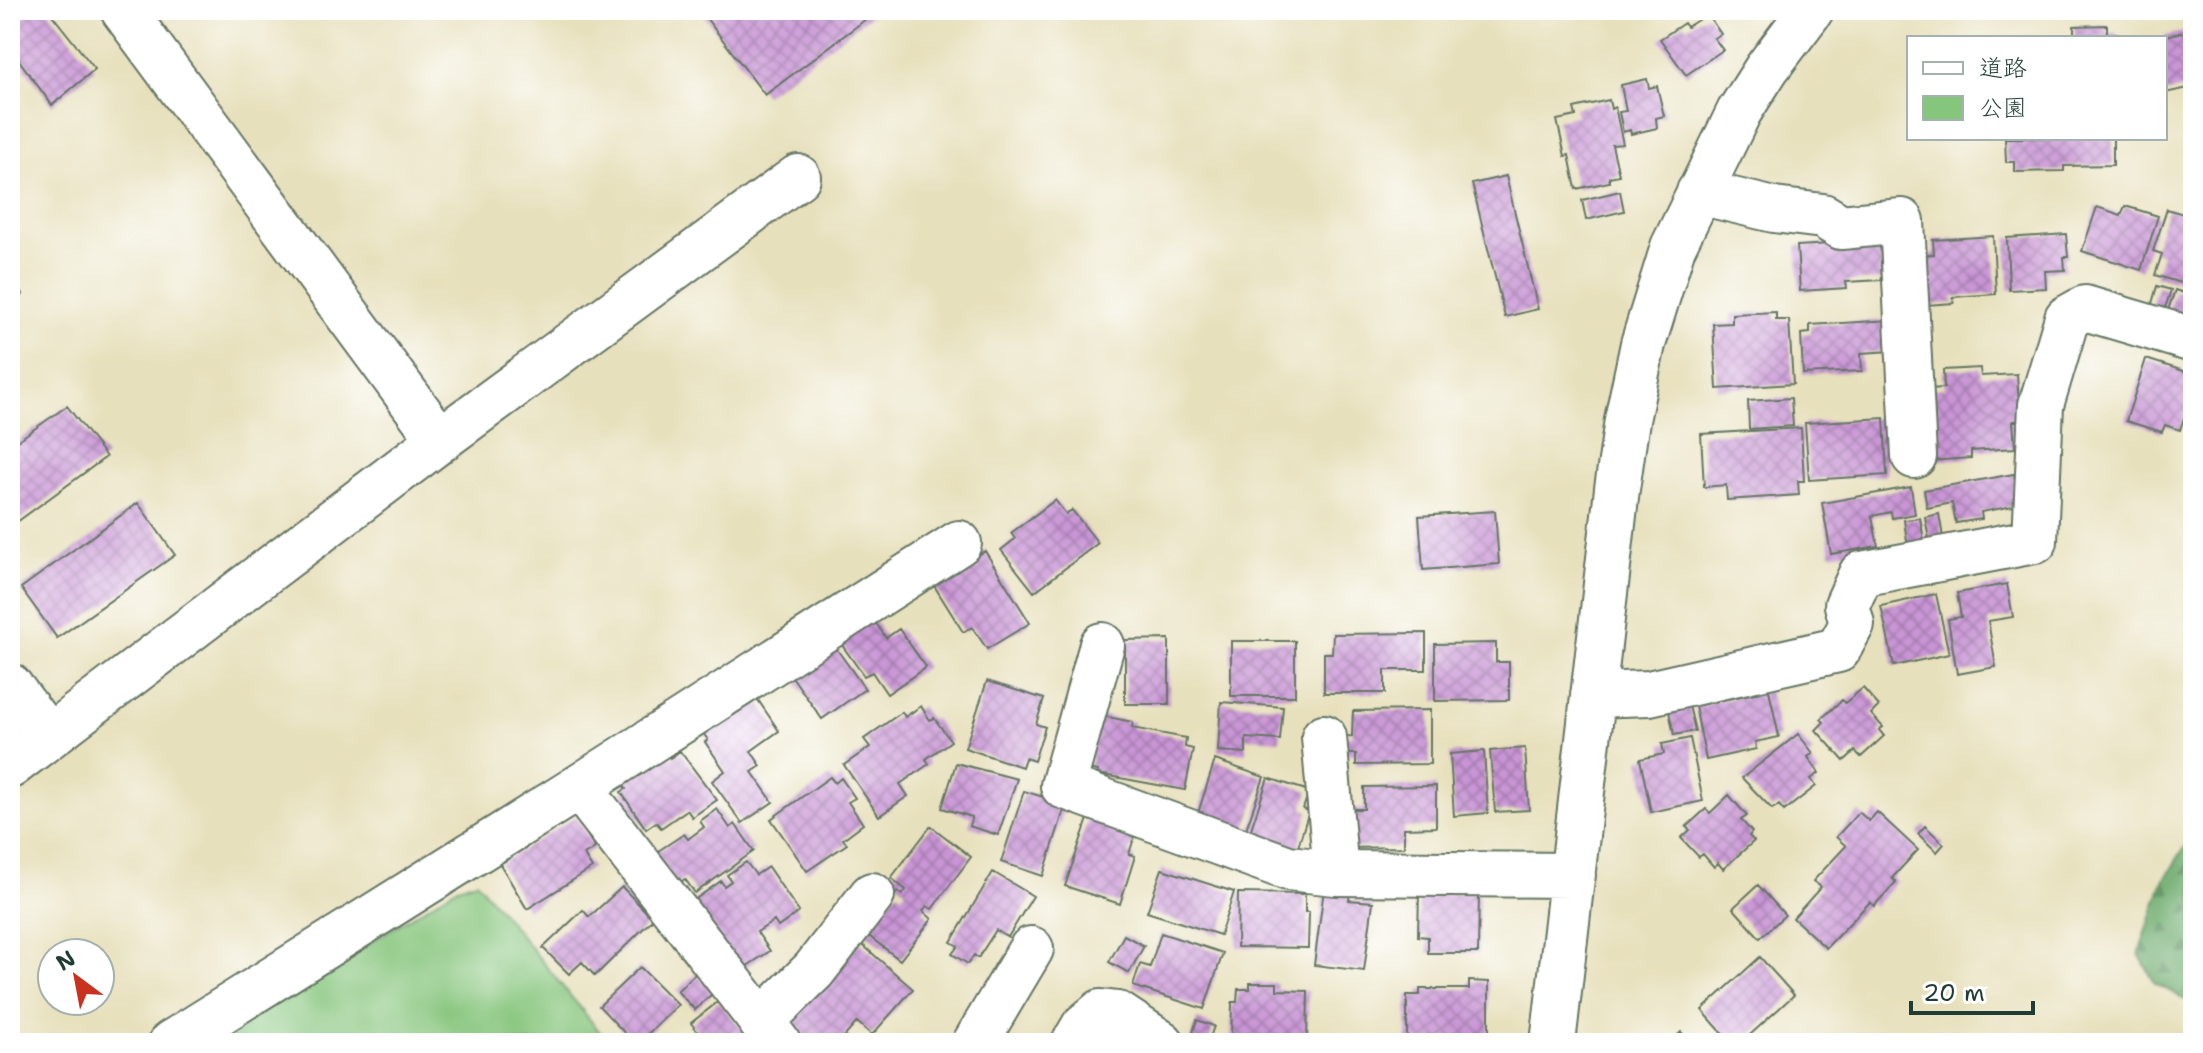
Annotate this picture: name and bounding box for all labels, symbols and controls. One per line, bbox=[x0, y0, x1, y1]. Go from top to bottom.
legend bbox=[1907, 36, 2167, 140]
text: 道路 bbox=[1979, 52, 2027, 84]
text: 公園 bbox=[1979, 92, 2027, 124]
north arrow bbox=[36, 937, 116, 1017]
text: N bbox=[51, 944, 81, 977]
scale bar bbox=[1911, 965, 2033, 1015]
text: 20 m bbox=[1923, 977, 1985, 1009]

